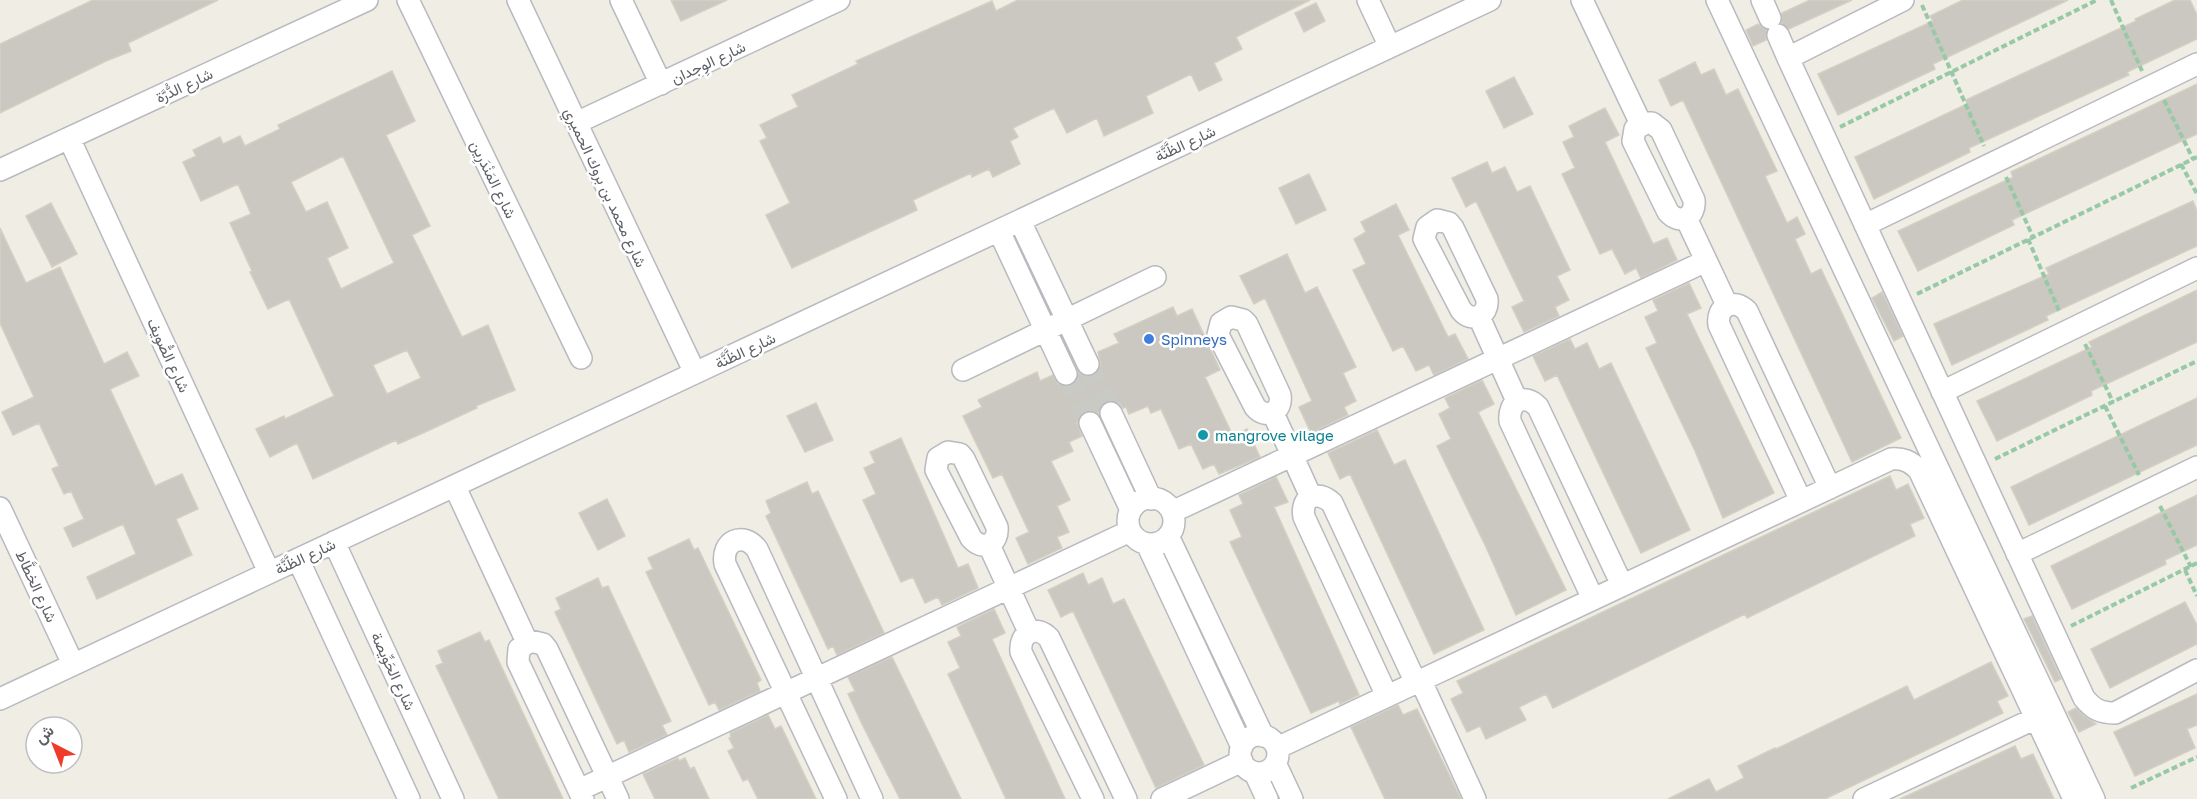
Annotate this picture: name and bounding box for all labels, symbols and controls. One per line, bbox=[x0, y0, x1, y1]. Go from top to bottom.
street label: شارع الوِجدان bbox=[668, 37, 750, 90]
street label: شارع الدُّرَّة bbox=[152, 63, 217, 109]
street label: شارع محمد بن بروك الحميري bbox=[557, 104, 651, 272]
street label: شارع الظَّنَّة bbox=[1151, 120, 1220, 168]
street label: شارع المَنْدَرِين bbox=[464, 137, 521, 223]
street label: شارع الصُّويف bbox=[141, 315, 195, 396]
street label: شارع الظَّنَّة bbox=[711, 327, 780, 375]
place label: Spinneys bbox=[1161, 330, 1227, 348]
marker: Spinneys bbox=[1142, 332, 1156, 346]
place label: mangrove vilage bbox=[1215, 426, 1334, 444]
marker: mangrove vilage bbox=[1196, 428, 1210, 442]
street label: شارع الظَّنَّة bbox=[271, 533, 340, 581]
street label: شارع الخطَّاط bbox=[10, 547, 62, 626]
street label: شارع الحَوِّيصة bbox=[365, 629, 420, 714]
north arrow bbox=[24, 715, 84, 775]
text: ش bbox=[30, 720, 58, 748]

